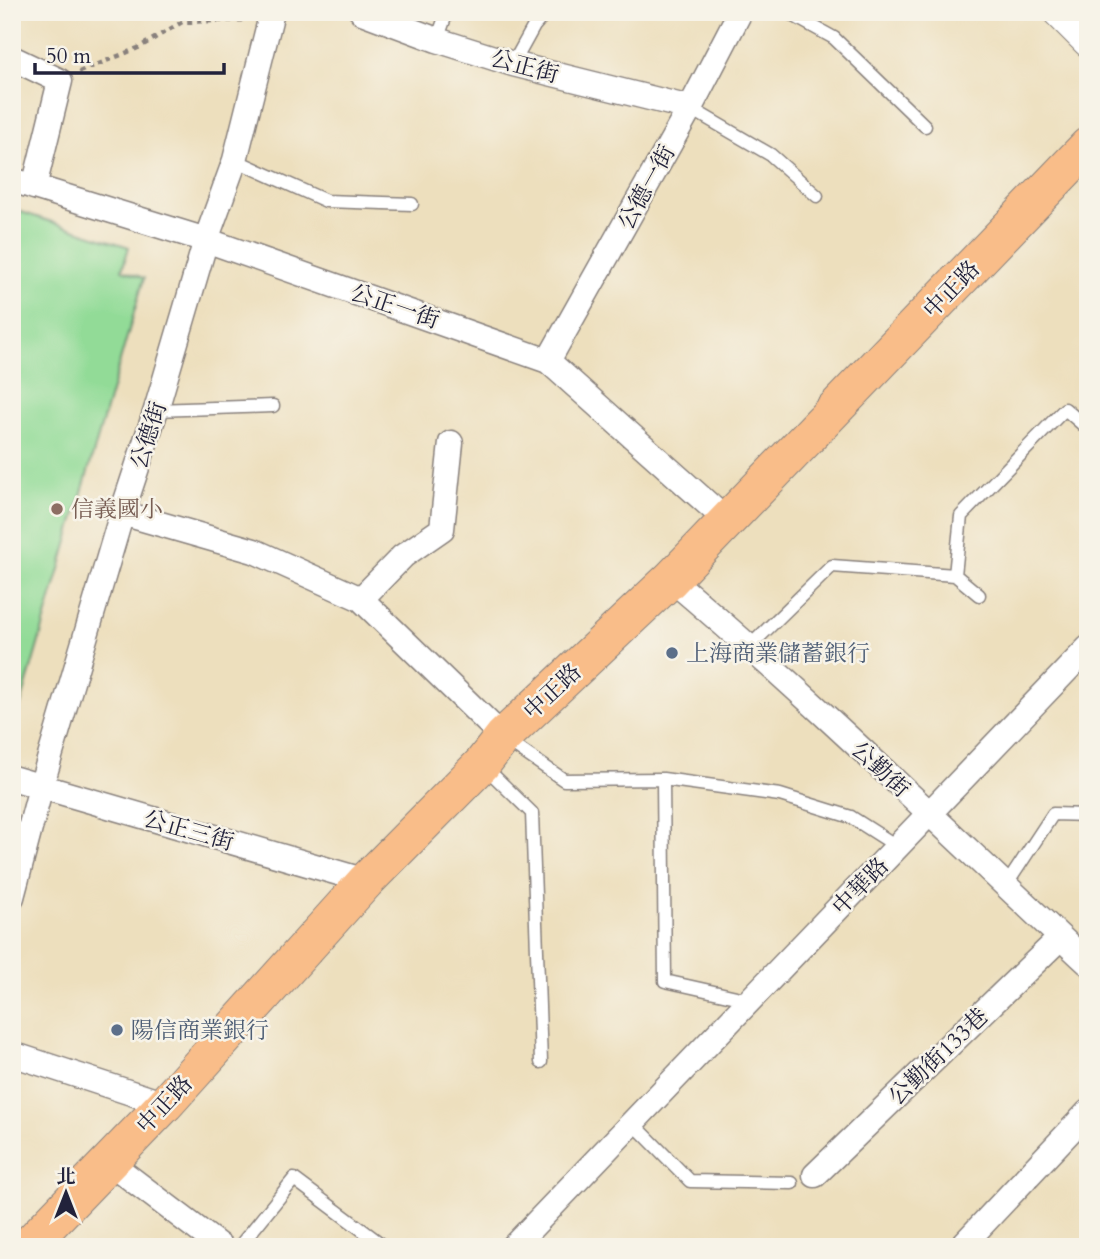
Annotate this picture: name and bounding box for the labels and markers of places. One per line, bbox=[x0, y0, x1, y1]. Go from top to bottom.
place label: 信義國小 bbox=[71, 494, 163, 525]
marker: 信義國小 bbox=[49, 501, 65, 517]
place label: 上海商業儲蓄銀行 bbox=[686, 638, 870, 669]
marker: 上海商業儲蓄銀行 bbox=[664, 645, 680, 661]
place label: 陽信商業銀行 bbox=[131, 1015, 269, 1046]
marker: 陽信商業銀行 bbox=[109, 1022, 125, 1038]

